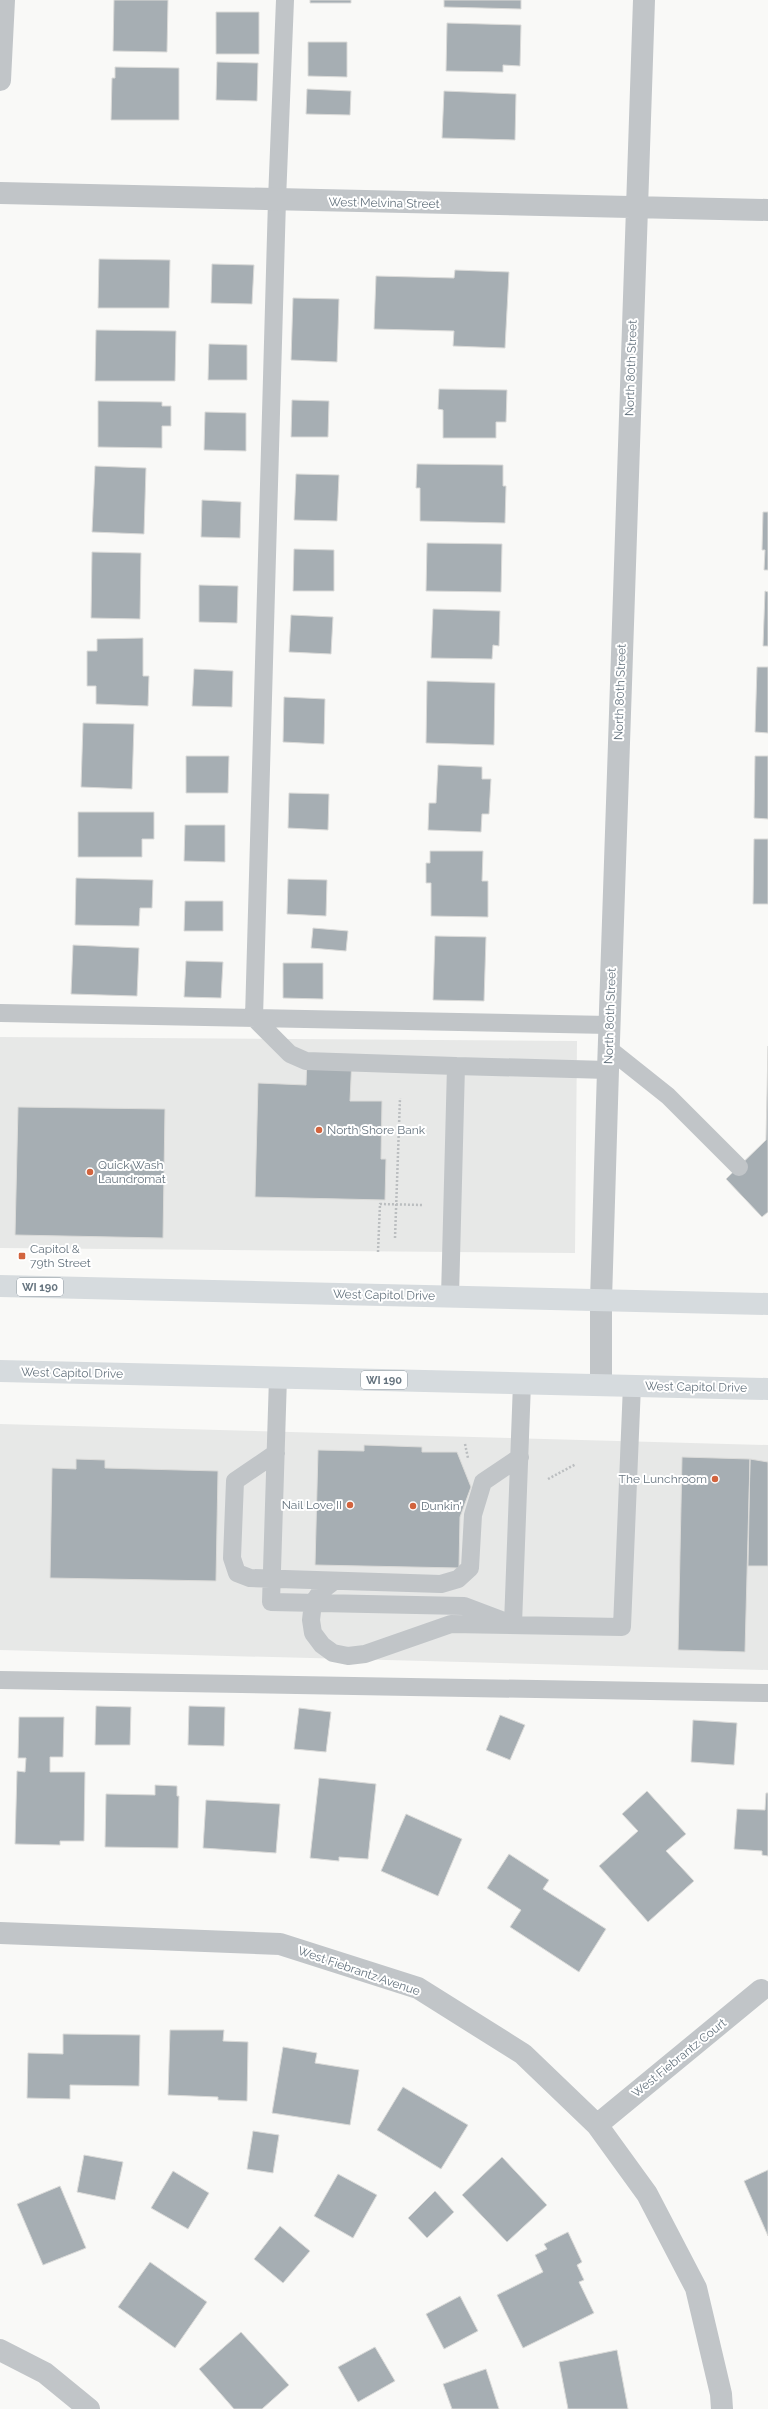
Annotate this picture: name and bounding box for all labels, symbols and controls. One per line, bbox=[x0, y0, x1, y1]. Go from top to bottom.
street label: West Melvina Street bbox=[328, 195, 440, 211]
street label: North 80th Street bbox=[622, 320, 640, 416]
street label: North 80th Street bbox=[611, 644, 629, 740]
street label: North 80th Street bbox=[601, 968, 619, 1064]
place label: North Shore Bank bbox=[327, 1123, 426, 1137]
marker: North Shore Bank bbox=[314, 1125, 324, 1135]
place label: Quick Wash Laundromat bbox=[98, 1158, 166, 1186]
marker: Quick Wash Laundromat bbox=[85, 1167, 95, 1177]
place label: Capitol & 79th Street bbox=[30, 1242, 91, 1270]
marker: Capitol & 79th Street bbox=[17, 1251, 27, 1261]
road number: WI 190 bbox=[17, 1278, 63, 1296]
street label: West Capitol Drive bbox=[333, 1287, 435, 1303]
street label: West Capitol Drive bbox=[21, 1365, 123, 1381]
road number: WI 190 bbox=[361, 1371, 407, 1389]
street label: West Capitol Drive bbox=[645, 1379, 747, 1395]
place label: The Lunchroom bbox=[619, 1472, 707, 1486]
marker: The Lunchroom bbox=[710, 1474, 720, 1484]
place label: Nail Love II bbox=[282, 1498, 342, 1512]
place label: Dunkin' bbox=[421, 1499, 462, 1513]
marker: Nail Love II bbox=[345, 1500, 355, 1510]
marker: Dunkin' bbox=[408, 1501, 418, 1511]
street label: West Fiebrantz Avenue bbox=[296, 1944, 422, 1998]
street label: West Fiebrantz Court bbox=[629, 2016, 729, 2100]

